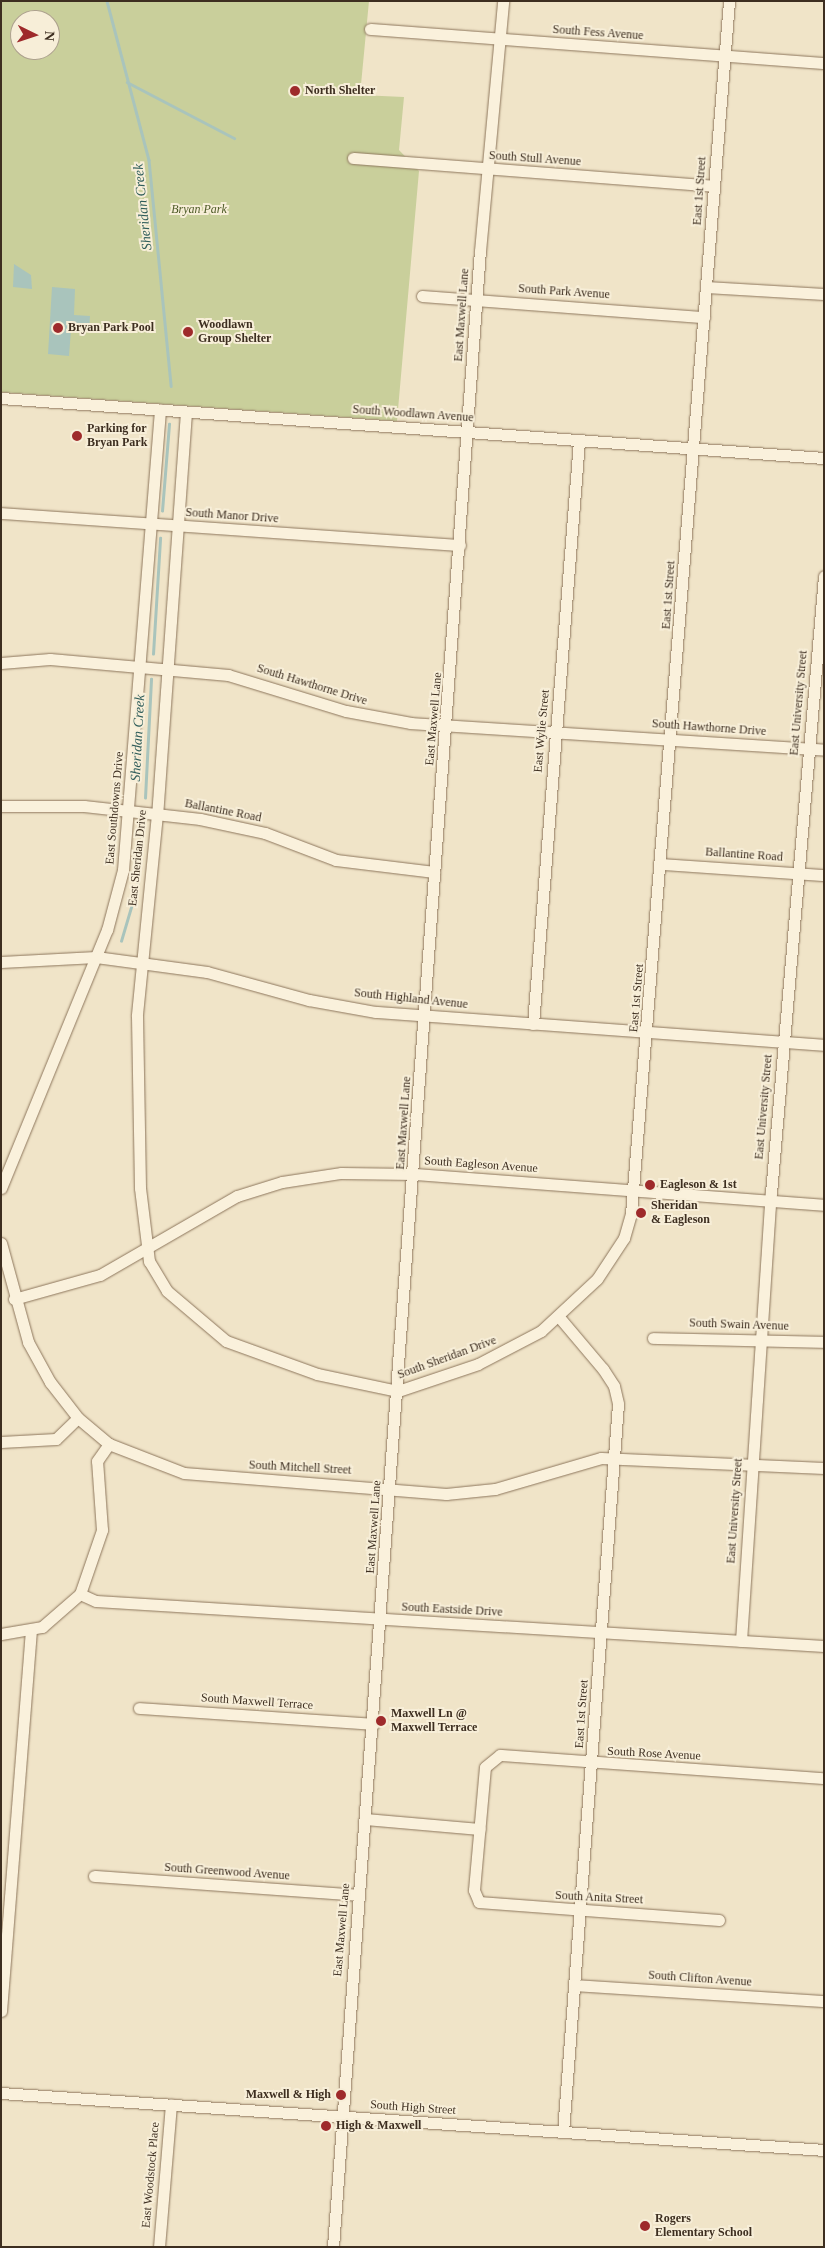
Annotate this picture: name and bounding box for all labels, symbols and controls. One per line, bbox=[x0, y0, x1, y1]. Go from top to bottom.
north arrow bbox=[10, 10, 60, 60]
street label: South Fess Avenue bbox=[552, 23, 644, 43]
text: N bbox=[42, 30, 57, 42]
place label: North Shelter bbox=[305, 84, 375, 98]
marker: North Shelter bbox=[289, 85, 301, 97]
street label: South Stull Avenue bbox=[488, 149, 582, 169]
street label: East 1st Street bbox=[690, 156, 710, 226]
water label: Sheridan Creek bbox=[130, 163, 156, 251]
park label: Bryan Park bbox=[171, 203, 227, 217]
street label: East Maxwell Lane bbox=[452, 268, 472, 362]
street label: South Park Avenue bbox=[517, 282, 611, 302]
place label: Woodlawn Group Shelter bbox=[198, 318, 271, 346]
place label: Bryan Park Pool bbox=[68, 321, 154, 335]
marker: Bryan Park Pool bbox=[52, 322, 64, 334]
marker: Woodlawn Group Shelter bbox=[182, 326, 194, 338]
street label: South Woodlawn Avenue bbox=[352, 403, 474, 425]
place label: Parking for Bryan Park bbox=[87, 422, 147, 450]
marker: Parking for Bryan Park bbox=[71, 430, 83, 442]
street label: South Manor Drive bbox=[185, 506, 279, 526]
street label: East 1st Street bbox=[659, 560, 679, 630]
street label: East University Street bbox=[787, 650, 811, 756]
street label: South Hawthorne Drive bbox=[255, 661, 369, 709]
street label: East Maxwell Lane bbox=[423, 672, 445, 766]
street label: East Wylie Street bbox=[531, 689, 553, 773]
water label: Sheridan Creek bbox=[127, 694, 149, 782]
street label: South Hawthorne Drive bbox=[651, 717, 767, 739]
street label: East Southdowns Drive bbox=[103, 751, 127, 865]
street label: Ballantine Road bbox=[184, 797, 262, 825]
street label: East Sheridan Drive bbox=[126, 809, 150, 907]
street label: Ballantine Road bbox=[705, 845, 783, 865]
street label: East 1st Street bbox=[627, 963, 647, 1033]
street label: South Highland Avenue bbox=[353, 986, 469, 1012]
street label: East University Street bbox=[752, 1054, 776, 1160]
street label: East Maxwell Lane bbox=[394, 1076, 414, 1170]
street label: South Eagleson Avenue bbox=[423, 1154, 539, 1176]
place label: Eagleson & 1st bbox=[660, 1178, 737, 1192]
marker: Eagleson & 1st bbox=[644, 1179, 656, 1191]
place label: Sheridan & Eagleson bbox=[651, 1199, 710, 1227]
marker: Sheridan & Eagleson bbox=[635, 1207, 647, 1219]
street label: South Swain Avenue bbox=[689, 1316, 789, 1334]
street label: South Sheridan Drive bbox=[396, 1333, 498, 1383]
street label: South Mitchell Street bbox=[248, 1458, 352, 1478]
street label: East University Street bbox=[724, 1458, 746, 1564]
street label: East Maxwell Lane bbox=[364, 1480, 384, 1574]
street label: South Eastside Drive bbox=[401, 1600, 503, 1620]
street label: East 1st Street bbox=[572, 1679, 592, 1749]
street label: South Maxwell Terrace bbox=[200, 1691, 314, 1713]
place label: Maxwell Ln @ Maxwell Terrace bbox=[391, 1707, 478, 1735]
marker: Maxwell Ln @ Maxwell Terrace bbox=[375, 1715, 387, 1727]
street label: South Rose Avenue bbox=[606, 1744, 702, 1764]
street label: South Greenwood Avenue bbox=[163, 1860, 291, 1884]
street label: East Maxwell Lane bbox=[331, 1883, 353, 1977]
street label: South Anita Street bbox=[554, 1888, 644, 1908]
street label: South Clifton Avenue bbox=[647, 1968, 753, 1990]
place label: Maxwell & High bbox=[246, 2088, 331, 2102]
marker: Maxwell & High bbox=[335, 2089, 347, 2101]
street label: South High Street bbox=[370, 2098, 456, 2118]
place label: High & Maxwell bbox=[336, 2119, 421, 2133]
marker: High & Maxwell bbox=[320, 2120, 332, 2132]
street label: East Woodstock Place bbox=[139, 2121, 163, 2229]
place label: Rogers Elementary School bbox=[655, 2212, 752, 2240]
marker: Rogers Elementary School bbox=[639, 2220, 651, 2232]

